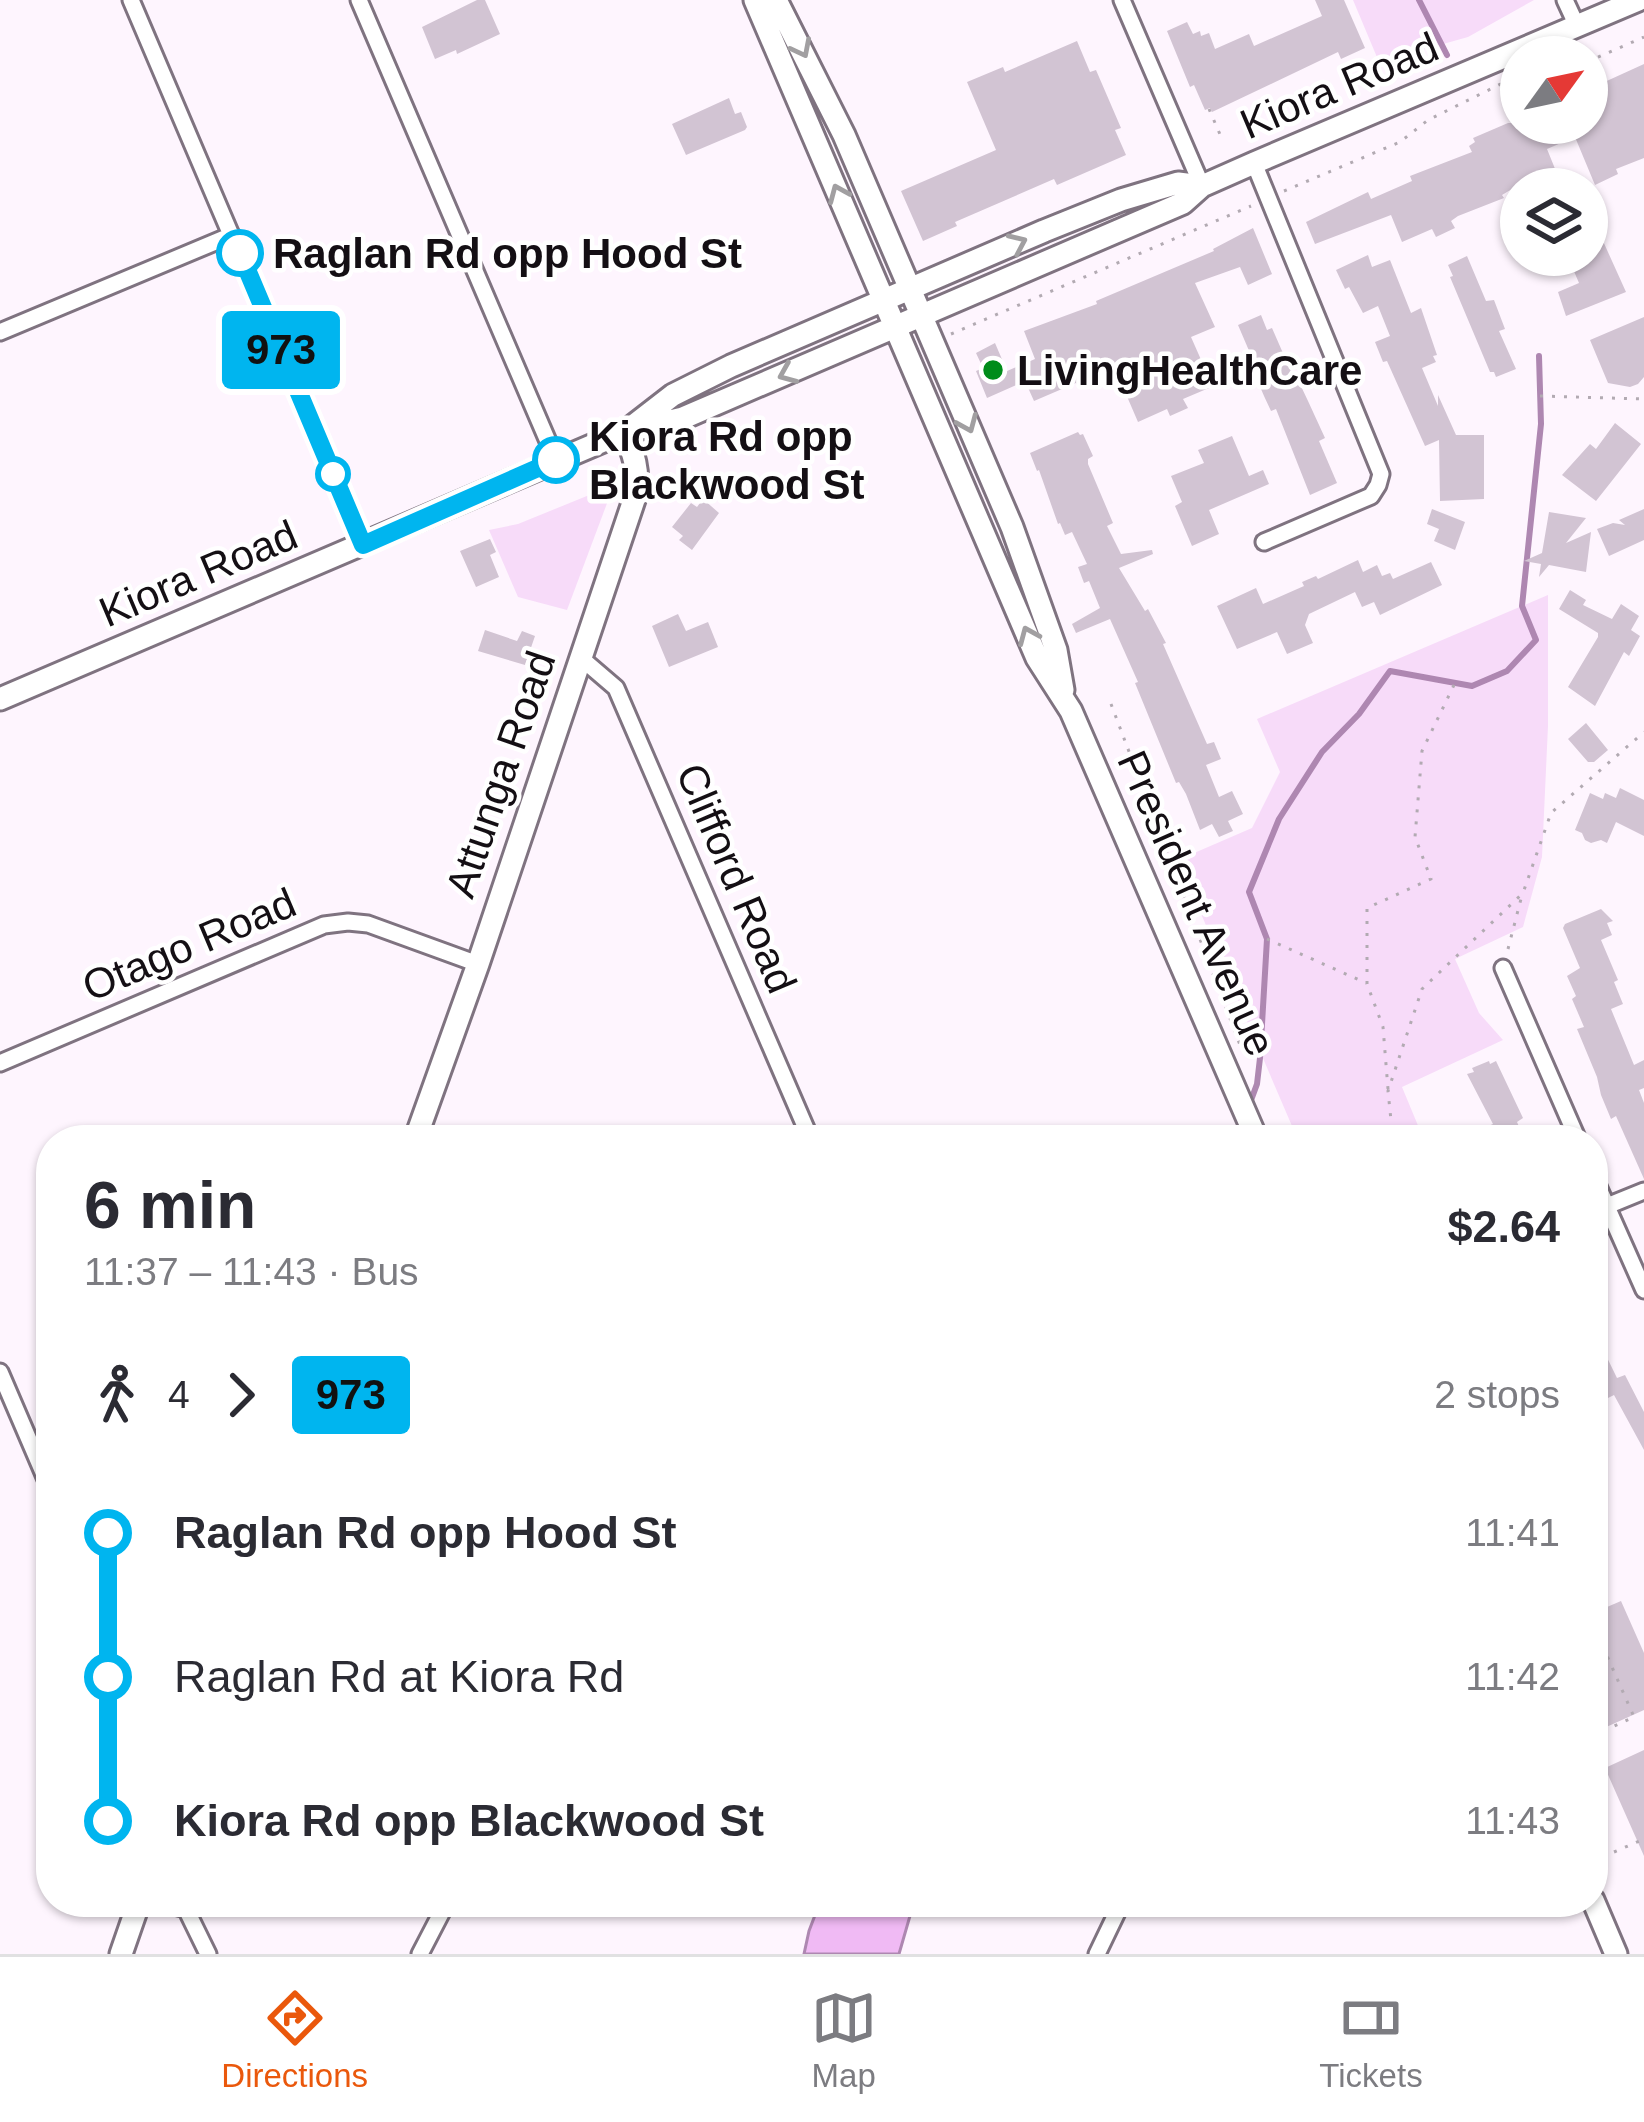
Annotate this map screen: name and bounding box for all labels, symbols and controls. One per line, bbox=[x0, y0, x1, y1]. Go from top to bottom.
street label: Kiora Road bbox=[1233, 23, 1445, 148]
one-way arrow bbox=[787, 36, 810, 58]
north arrow bbox=[1500, 36, 1608, 144]
map controls bbox=[1500, 36, 1608, 276]
button: layers bbox=[1500, 168, 1608, 276]
one-way arrow bbox=[828, 184, 852, 206]
place label: Raglan Rd opp Hood St bbox=[273, 230, 742, 277]
marker: Raglan Rd opp Hood St bbox=[218, 231, 262, 275]
one-way arrow bbox=[1005, 233, 1027, 257]
line badge: 973 bbox=[212, 311, 350, 389]
text: 973 bbox=[246, 326, 316, 373]
place label: LivingHealthCare bbox=[1017, 347, 1362, 394]
marker: LivingHealthCare bbox=[980, 357, 1006, 383]
one-way arrow bbox=[778, 359, 799, 383]
one-way arrow bbox=[953, 412, 977, 433]
place label: Kiora Rd opp Blackwood St bbox=[589, 413, 864, 508]
marker: Kiora Rd opp Blackwood St bbox=[534, 438, 578, 482]
unlabelled marker bbox=[317, 458, 349, 490]
street label: Kiora Road bbox=[92, 511, 304, 636]
one-way arrow bbox=[1018, 626, 1042, 648]
street label: Attunga Road bbox=[436, 645, 565, 903]
street label: President Avenue bbox=[1108, 744, 1285, 1063]
street label: Clifford Road bbox=[667, 757, 806, 1000]
street label: Otago Road bbox=[76, 879, 303, 1010]
text: 6 min bbox=[84, 1168, 256, 1242]
text: $2.64 bbox=[1447, 1201, 1560, 1252]
text: 11:37 – 11:43 · Bus bbox=[84, 1250, 419, 1293]
icon: walk bbox=[84, 1362, 150, 1428]
icon: forward bbox=[208, 1362, 274, 1428]
text: 973 bbox=[316, 1371, 386, 1418]
text: 4 bbox=[168, 1373, 190, 1416]
text: 2 stops bbox=[1434, 1373, 1560, 1416]
text: Raglan Rd opp Hood St bbox=[174, 1507, 676, 1558]
text: 11:41 bbox=[1465, 1511, 1560, 1554]
text: Raglan Rd at Kiora Rd bbox=[174, 1651, 624, 1702]
text: 11:42 bbox=[1465, 1655, 1560, 1698]
text: Kiora Rd opp Blackwood St bbox=[174, 1795, 764, 1846]
text: 11:43 bbox=[1465, 1799, 1560, 1842]
tab: Directions bbox=[221, 1985, 368, 2095]
tab: Map bbox=[811, 1985, 877, 2095]
tab: Tickets bbox=[1319, 1985, 1423, 2095]

